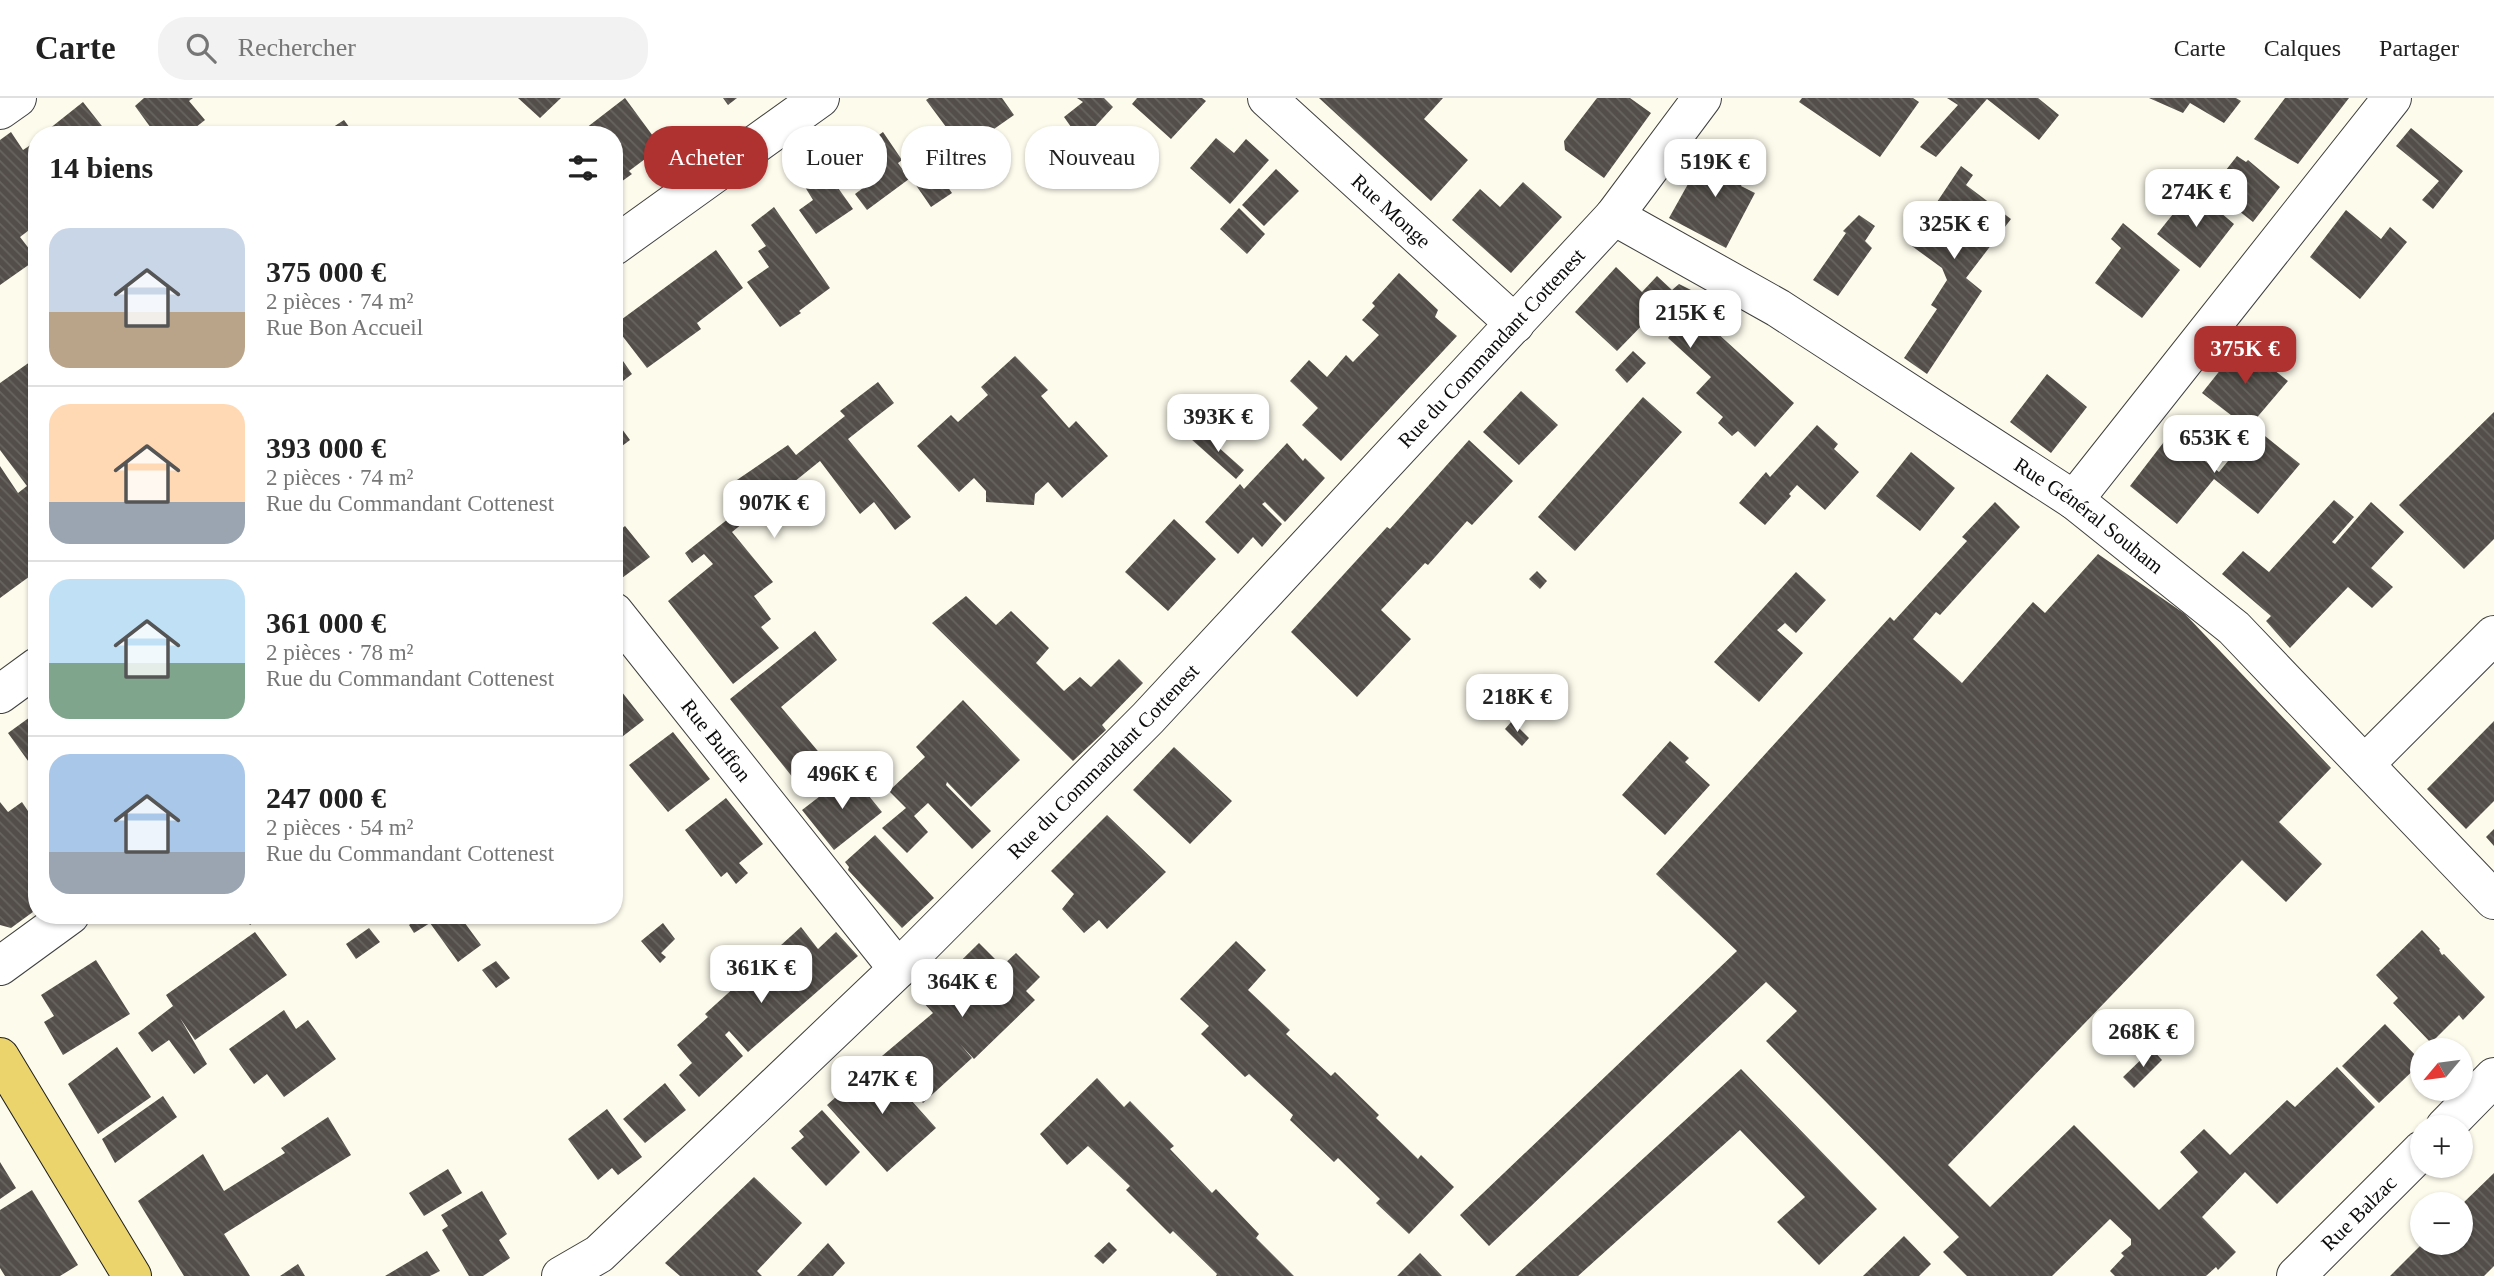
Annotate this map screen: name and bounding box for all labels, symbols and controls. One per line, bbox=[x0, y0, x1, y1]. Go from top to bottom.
search box bbox=[158, 17, 648, 80]
icon: search bbox=[182, 29, 220, 67]
text: Carte bbox=[35, 30, 116, 66]
text: Rechercher bbox=[238, 33, 356, 62]
text: Carte bbox=[2174, 35, 2226, 61]
text: Calques bbox=[2264, 35, 2341, 61]
text: Partager bbox=[2379, 35, 2459, 61]
chip: Acheter bbox=[644, 126, 768, 189]
chip: Louer bbox=[782, 126, 887, 189]
chip: Filtres bbox=[901, 126, 1011, 189]
chip: Nouveau bbox=[1025, 126, 1159, 189]
pin: 519K € bbox=[1658, 140, 1772, 199]
icon: filters bbox=[564, 149, 602, 187]
text: 519K € bbox=[1680, 149, 1750, 174]
text: 14 biens bbox=[49, 151, 153, 184]
street label: Rue Monge bbox=[1347, 169, 1436, 253]
pin: 274K € bbox=[2139, 170, 2253, 229]
text: 274K € bbox=[2161, 179, 2231, 204]
pin: 325K € bbox=[1897, 202, 2011, 261]
text: 325K € bbox=[1919, 211, 1989, 236]
street label: Rue du Commandant Cottenest bbox=[1393, 243, 1590, 453]
text: 375 000 € bbox=[266, 255, 386, 288]
icon: home bbox=[105, 256, 189, 340]
text: 2 pièces · 74 m² bbox=[266, 289, 413, 314]
pin: 215K € bbox=[1633, 290, 1747, 350]
text: 215K € bbox=[1655, 300, 1725, 325]
text: Rue Bon Accueil bbox=[266, 315, 423, 340]
pin: 375K € bbox=[2188, 327, 2302, 386]
text: 375K € bbox=[2210, 336, 2280, 361]
pin: 393K € bbox=[1161, 394, 1275, 454]
text: 393K € bbox=[1183, 404, 1253, 429]
pin: 653K € bbox=[2157, 416, 2271, 475]
text: 653K € bbox=[2179, 425, 2249, 450]
text: 393 000 € bbox=[266, 431, 386, 464]
icon: home bbox=[105, 432, 189, 516]
street label: Rue Général Souham bbox=[2010, 453, 2168, 579]
text: 2 pièces · 74 m² bbox=[266, 465, 413, 490]
pin: 907K € bbox=[717, 480, 831, 540]
text: 907K € bbox=[739, 490, 809, 515]
text: Rue du Commandant Cottenest bbox=[266, 491, 554, 516]
text: 361 000 € bbox=[266, 606, 386, 639]
icon: home bbox=[105, 607, 189, 691]
text: 2 pièces · 78 m² bbox=[266, 640, 413, 665]
street label: Rue du Commandant Cottenest bbox=[1003, 659, 1204, 864]
text: Rue du Commandant Cottenest bbox=[266, 666, 554, 691]
pin: 218K € bbox=[1460, 674, 1574, 734]
text: 218K € bbox=[1482, 684, 1552, 709]
street label: Rue Buffon bbox=[676, 694, 756, 787]
pin: 496K € bbox=[785, 752, 899, 811]
text: 496K € bbox=[807, 761, 877, 786]
text: 247 000 € bbox=[266, 781, 386, 814]
icon: home bbox=[105, 782, 189, 866]
text: 2 pièces · 54 m² bbox=[266, 815, 413, 840]
text: Rue du Commandant Cottenest bbox=[266, 841, 554, 866]
pin: 361K € bbox=[704, 946, 818, 1005]
text: 361K € bbox=[726, 955, 796, 980]
pin: 364K € bbox=[905, 960, 1019, 1019]
text: 364K € bbox=[927, 969, 997, 994]
pin: 268K € bbox=[2086, 1010, 2200, 1069]
text: 268K € bbox=[2108, 1019, 2178, 1044]
north arrow bbox=[2410, 1038, 2473, 1101]
map controls bbox=[2410, 1038, 2473, 1255]
pin: 247K € bbox=[825, 1056, 939, 1116]
text: 247K € bbox=[847, 1066, 917, 1091]
button: + bbox=[2410, 1115, 2473, 1178]
street label: Rue Balzac bbox=[2316, 1171, 2401, 1256]
button: − bbox=[2410, 1192, 2473, 1255]

